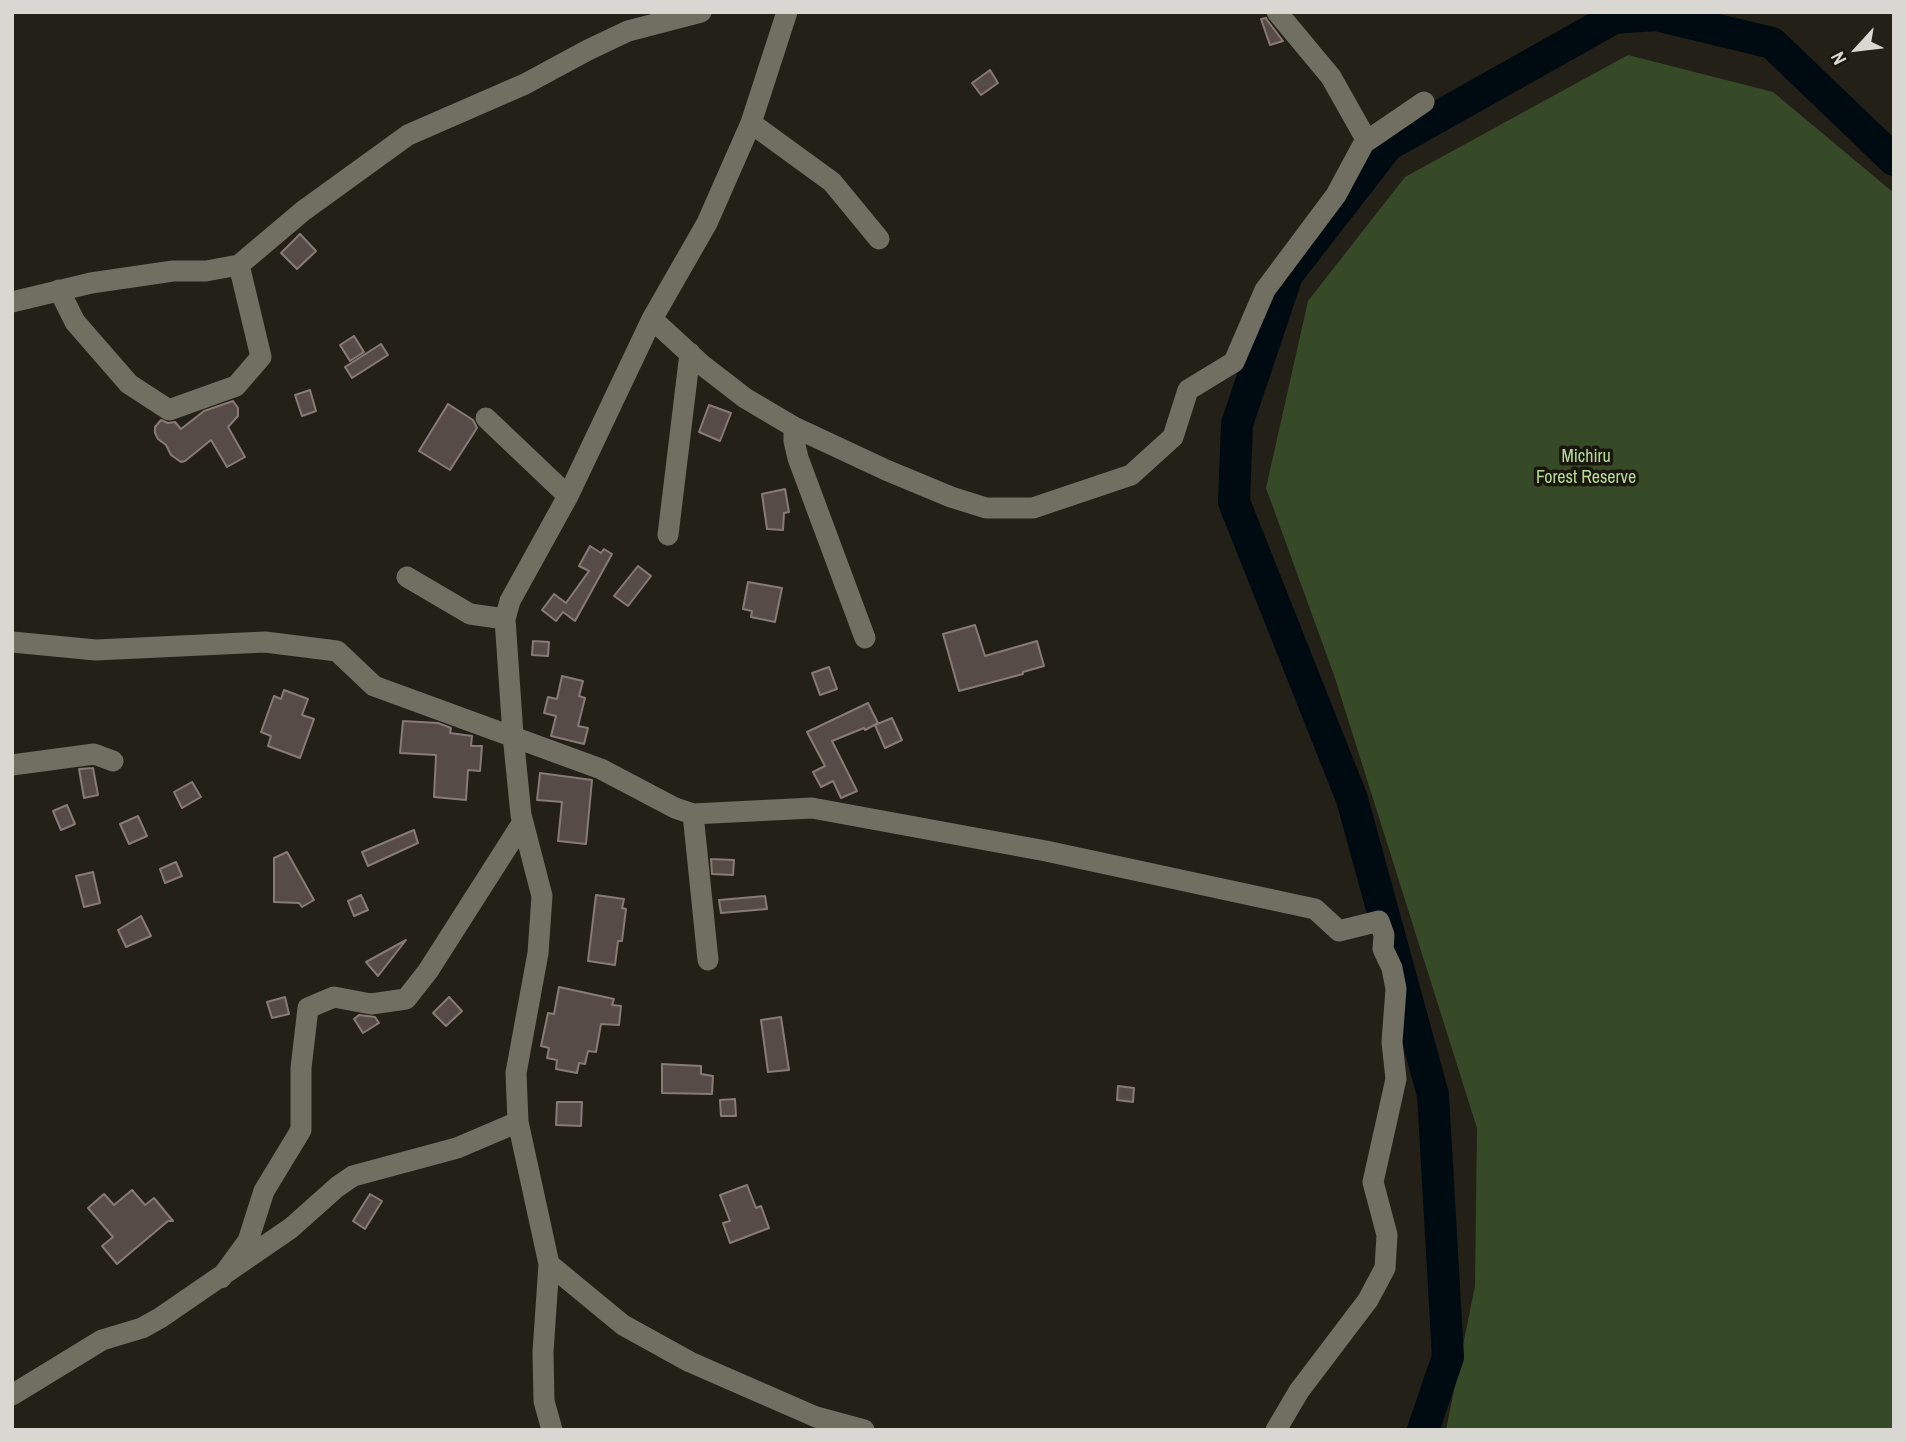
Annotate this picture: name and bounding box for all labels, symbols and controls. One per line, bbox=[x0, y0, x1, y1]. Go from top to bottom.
north arrow bbox=[1822, 14, 1892, 84]
text: N bbox=[1824, 48, 1852, 69]
park label: Michiru Forest Reserve bbox=[1536, 446, 1636, 489]

